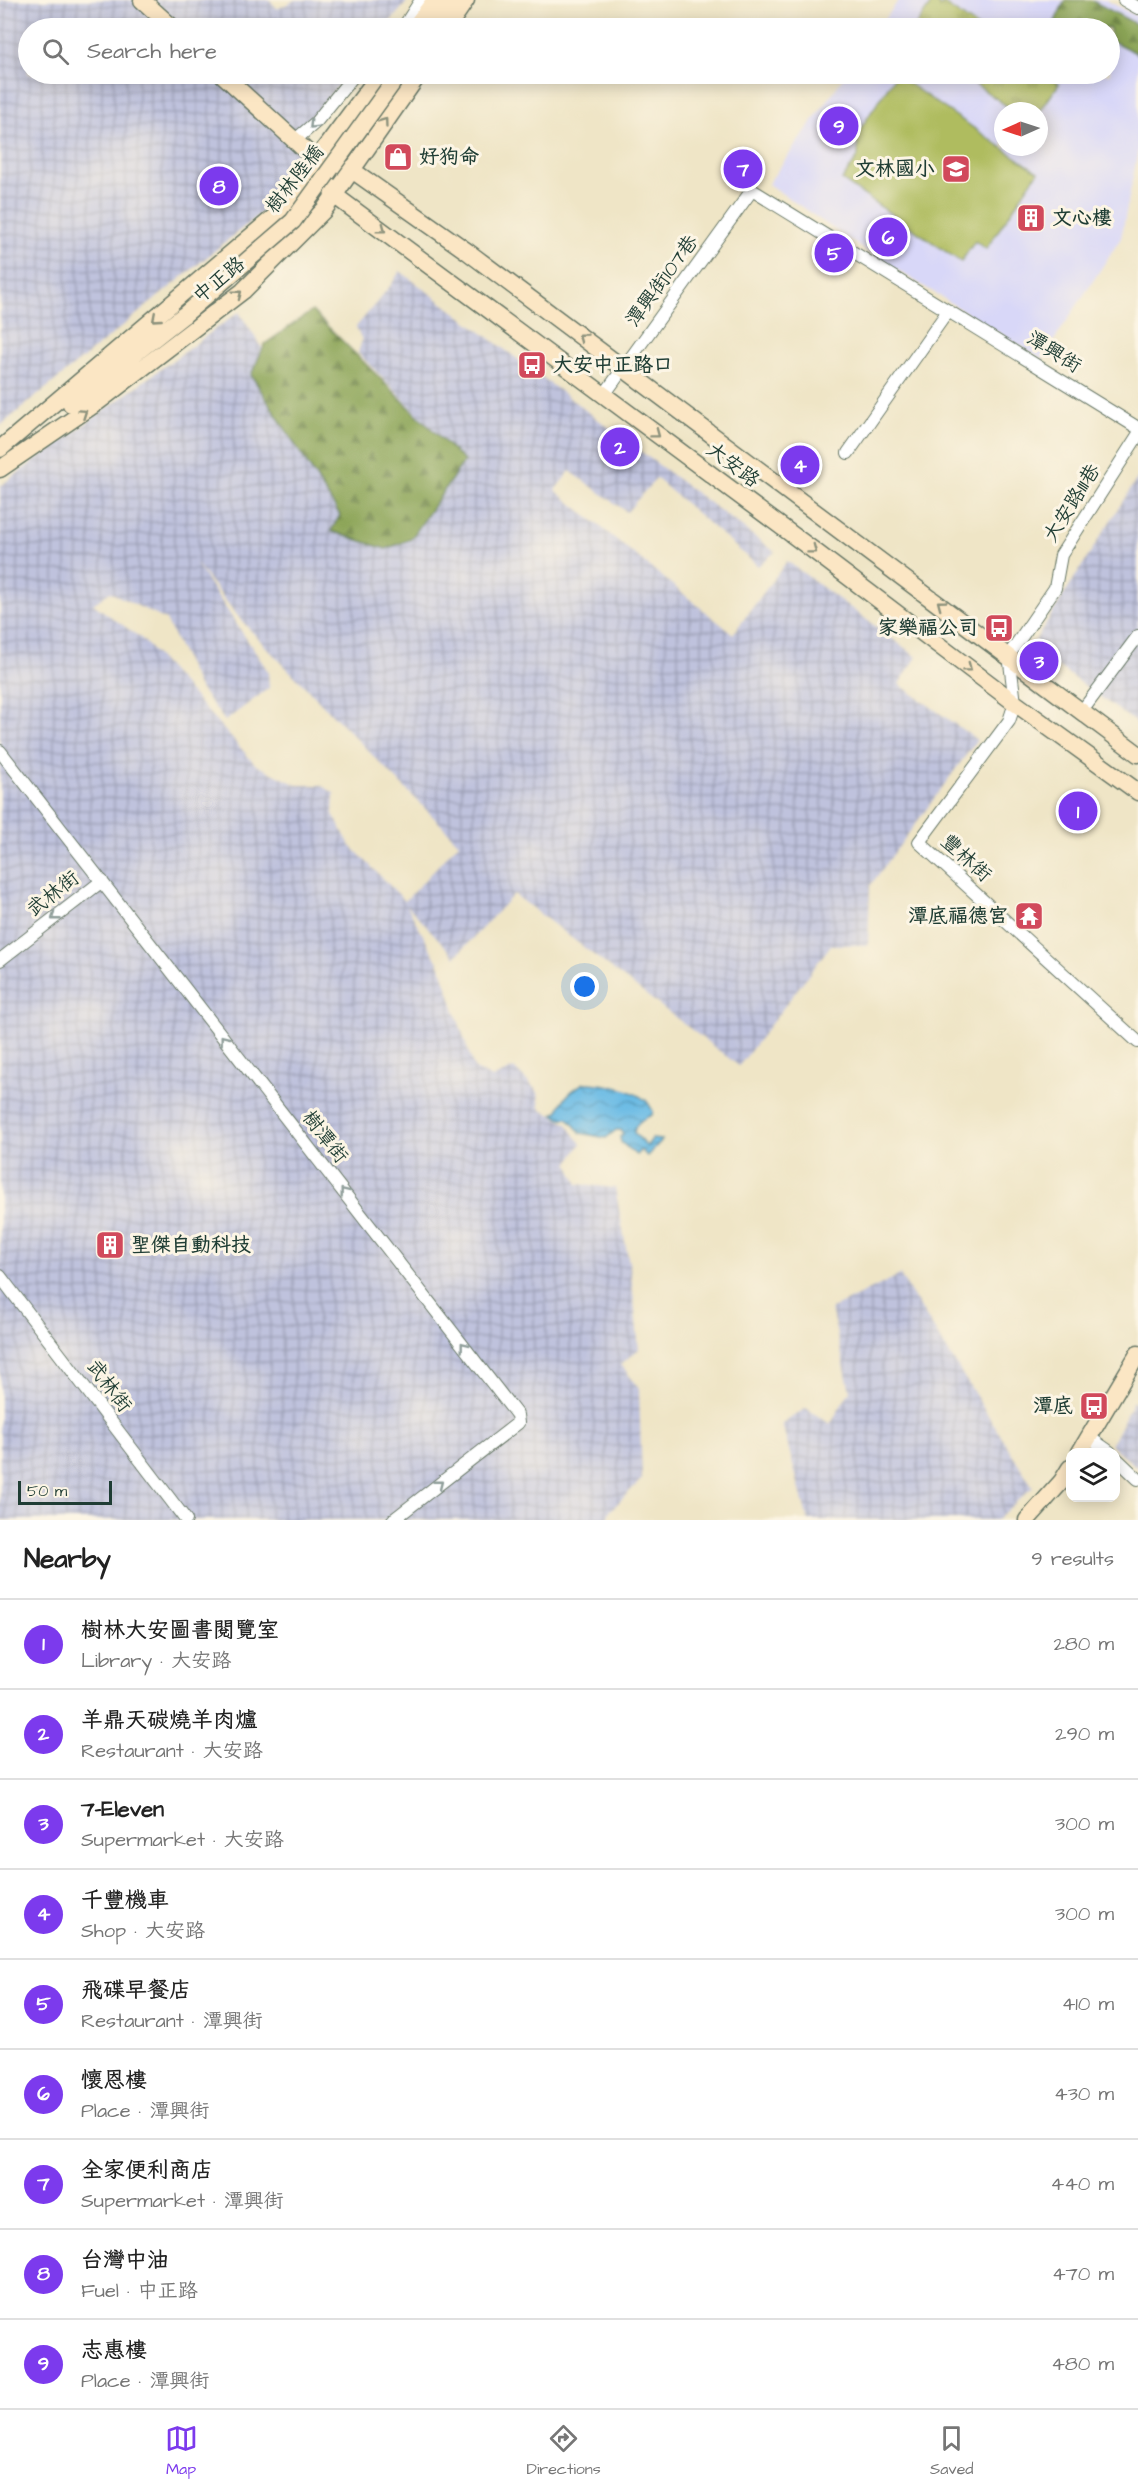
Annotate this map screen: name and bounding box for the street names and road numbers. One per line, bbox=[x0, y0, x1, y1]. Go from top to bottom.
street label: 樹林陸橋 bbox=[259, 139, 331, 219]
street label: 潭興街107巷 bbox=[619, 228, 706, 333]
street label: 中正路 bbox=[187, 250, 252, 310]
street label: 潭興街 bbox=[1021, 324, 1087, 380]
street label: 大安路 bbox=[701, 436, 766, 495]
street label: 大安路111巷 bbox=[1037, 458, 1108, 548]
street label: 豐林街 bbox=[934, 828, 998, 888]
street label: 武林街 bbox=[21, 864, 85, 924]
street label: 樹潭街 bbox=[295, 1105, 355, 1169]
street label: 武林街 bbox=[80, 1354, 138, 1418]

